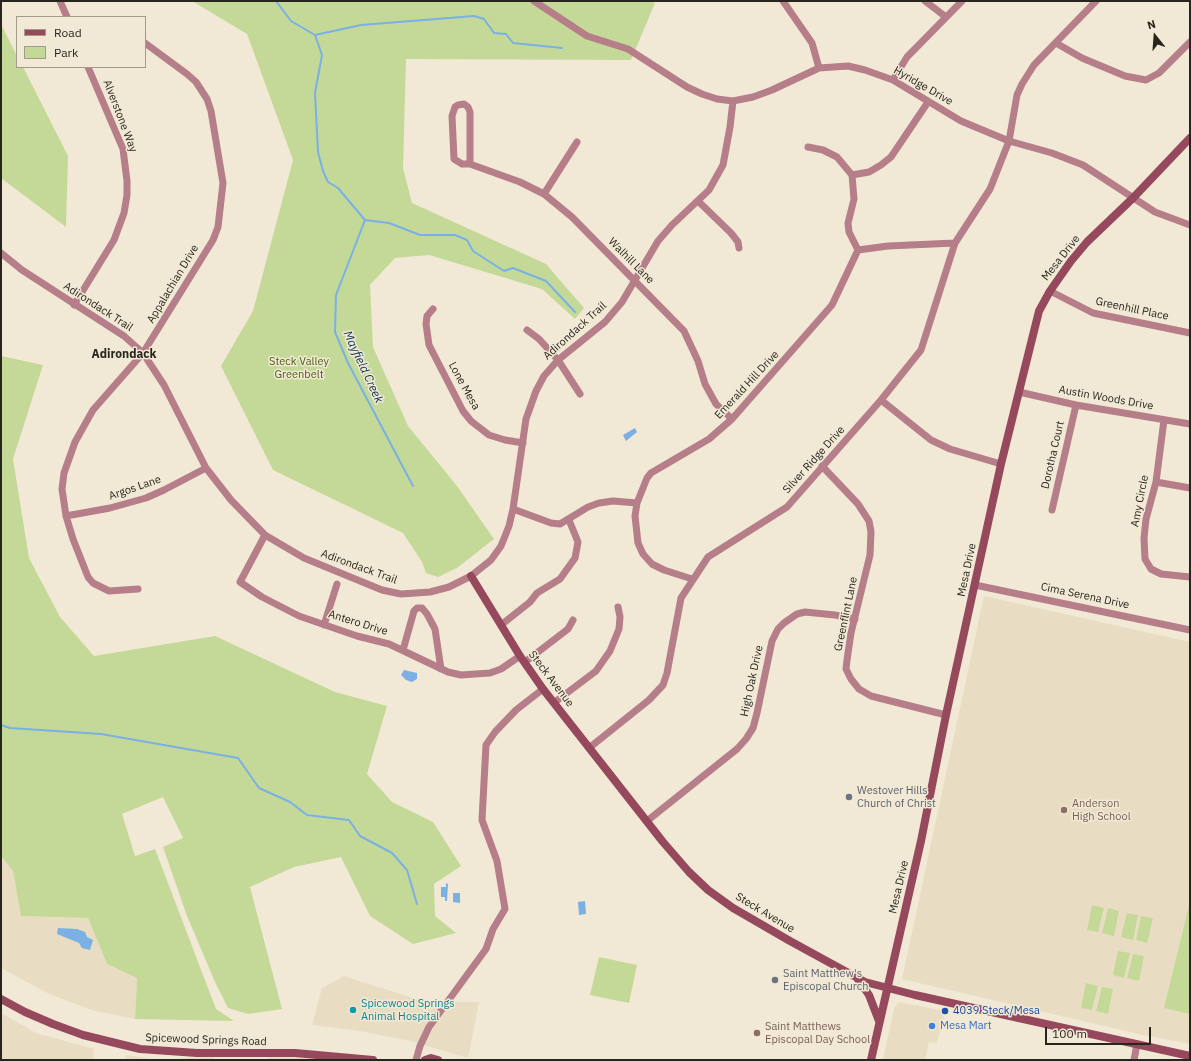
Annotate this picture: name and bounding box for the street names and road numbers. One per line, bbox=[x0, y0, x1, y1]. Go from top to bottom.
street label: Hyridge Drive bbox=[891, 64, 955, 108]
street label: Alverstone Way bbox=[100, 78, 140, 154]
street label: Mesa Drive bbox=[1039, 233, 1083, 283]
street label: Walhill Lane bbox=[605, 235, 657, 287]
street label: Appalachian Drive bbox=[144, 242, 202, 326]
street label: Adirondack Trail bbox=[61, 280, 135, 334]
street label: Greenhill Place bbox=[1094, 295, 1170, 323]
street label: Adirondack Trail bbox=[541, 299, 609, 363]
street label: Emerald Hill Drive bbox=[712, 348, 782, 422]
street label: Lone Mesa bbox=[445, 360, 483, 412]
street label: Austin Woods Drive bbox=[1058, 383, 1154, 413]
street label: Dorotha Court bbox=[1039, 420, 1067, 490]
street label: Silver Ridge Drive bbox=[780, 424, 848, 496]
street label: Argos Lane bbox=[107, 473, 163, 503]
street label: Amy Circle bbox=[1128, 474, 1152, 528]
street label: Mesa Drive bbox=[955, 542, 979, 598]
street label: Adirondack Trail bbox=[319, 547, 399, 587]
street label: Greenflint Lane bbox=[832, 576, 860, 652]
street label: Cima Serena Drive bbox=[1039, 580, 1131, 612]
street label: Antero Drive bbox=[327, 608, 389, 638]
street label: High Oak Drive bbox=[738, 644, 766, 718]
street label: Steck Avenue bbox=[526, 648, 576, 710]
street label: Mesa Drive bbox=[886, 859, 912, 915]
street label: Steck Avenue bbox=[733, 890, 797, 936]
street label: Spicewood Springs Road bbox=[145, 1031, 267, 1049]

